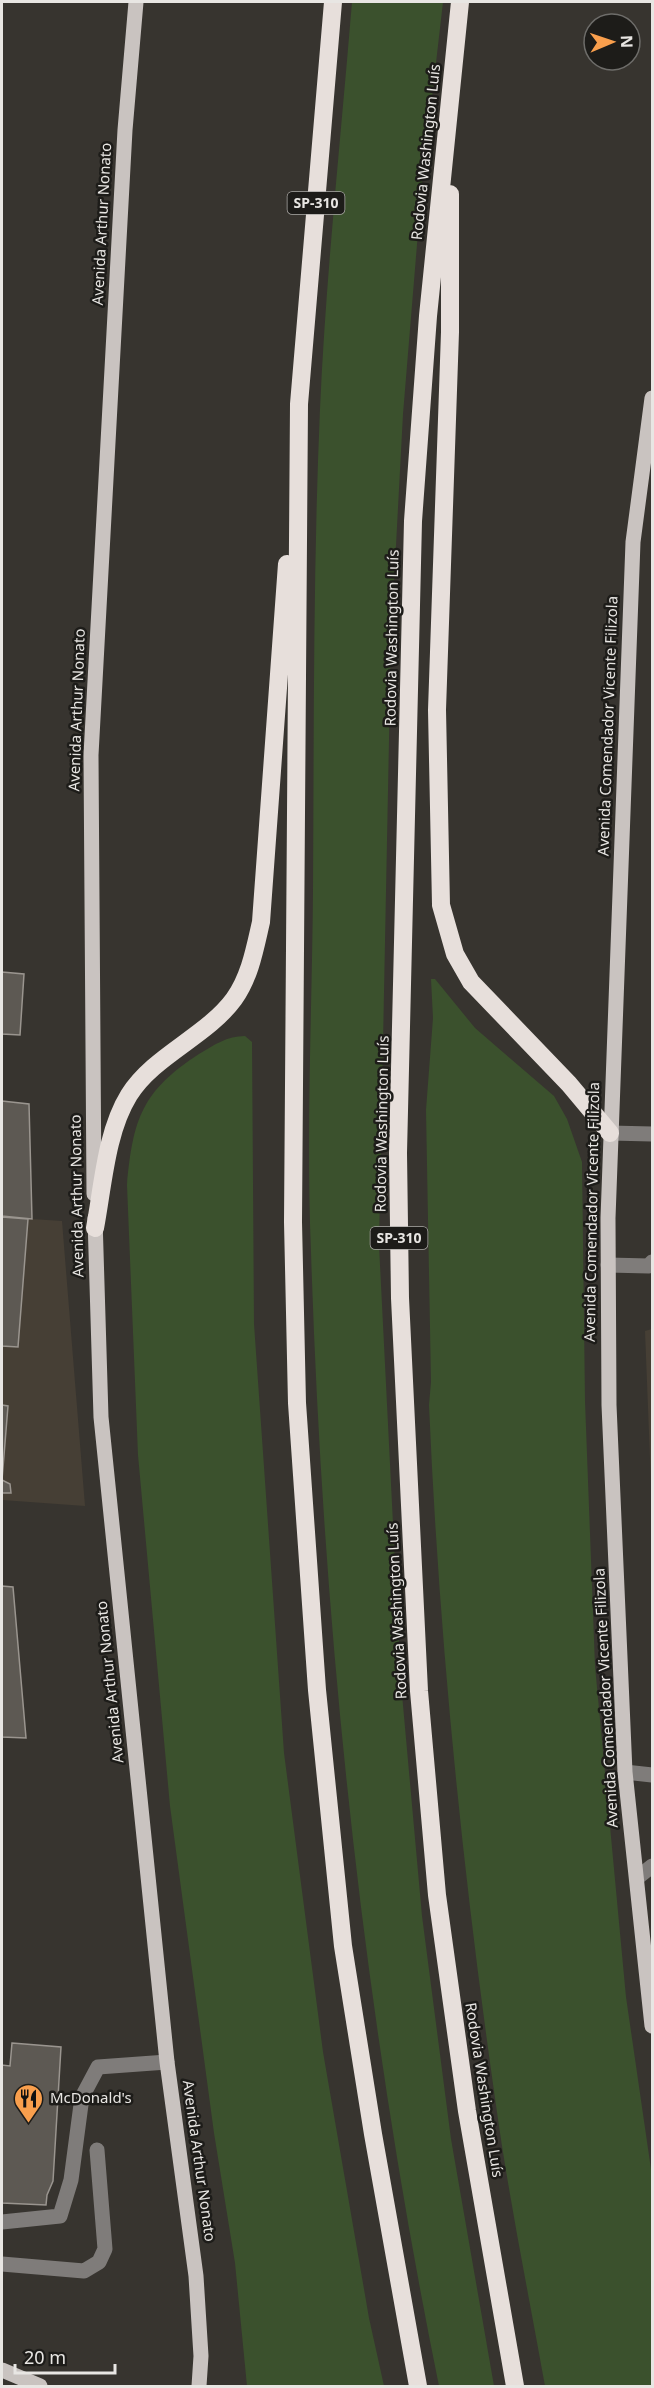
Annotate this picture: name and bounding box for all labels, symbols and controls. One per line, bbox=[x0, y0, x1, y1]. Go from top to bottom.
north arrow bbox=[582, 12, 642, 72]
text: N bbox=[616, 35, 638, 48]
street label: Rodovia Washington Luís bbox=[406, 63, 444, 241]
street label: Avenida Arthur Nonato bbox=[87, 142, 115, 306]
road number: SP-310 bbox=[288, 192, 344, 214]
street label: Rodovia Washington Luís bbox=[379, 549, 403, 727]
street label: Avenida Comendador Vicente Filizola bbox=[592, 596, 622, 856]
street label: Avenida Arthur Nonato bbox=[63, 628, 89, 792]
street label: Rodovia Washington Luís bbox=[369, 1035, 393, 1213]
street label: Avenida Comendador Vicente Filizola bbox=[579, 1082, 603, 1342]
street label: Avenida Arthur Nonato bbox=[65, 1114, 87, 1278]
road number: SP-310 bbox=[370, 1227, 428, 1249]
street label: Rodovia Washington Luís bbox=[381, 1522, 411, 1700]
street label: Avenida Comendador Vicente Filizola bbox=[588, 1568, 622, 1828]
street label: Avenida Arthur Nonato bbox=[91, 1600, 127, 1764]
street label: Rodovia Washington Luís bbox=[461, 2001, 509, 2179]
street label: Avenida Arthur Nonato bbox=[179, 2079, 221, 2243]
restaurant icon: McDonald's bbox=[13, 2082, 45, 2124]
place label: McDonald's bbox=[50, 2087, 132, 2107]
scale bar bbox=[15, 2337, 116, 2375]
text: 20 m bbox=[24, 2345, 66, 2369]

